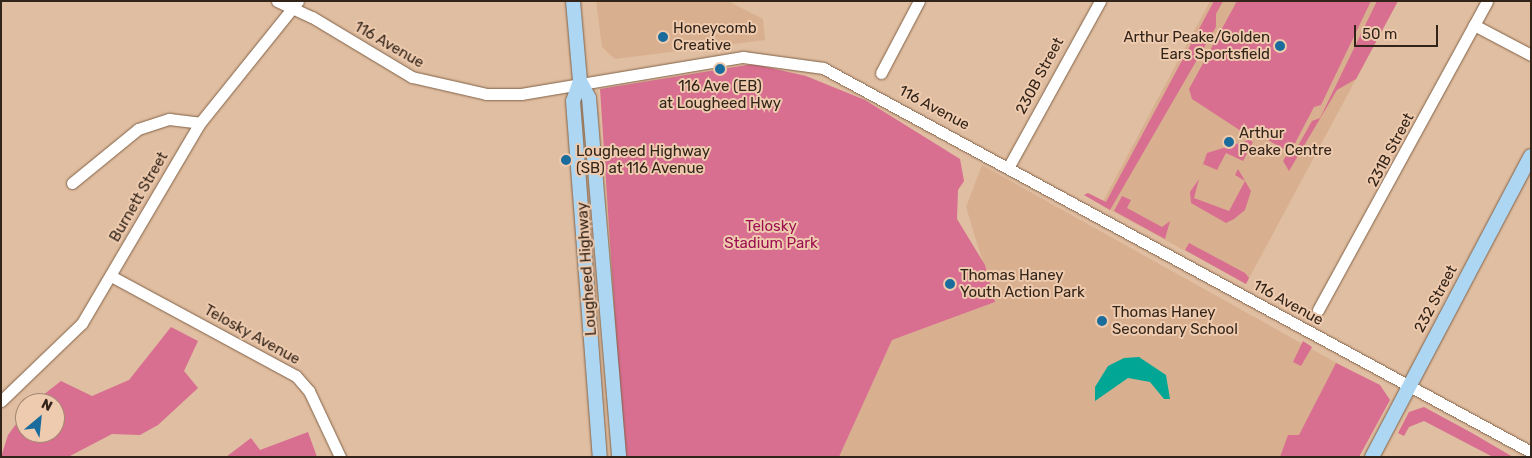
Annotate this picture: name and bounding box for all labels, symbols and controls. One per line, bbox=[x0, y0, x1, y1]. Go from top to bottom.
scale bar bbox=[1357, 15, 1441, 47]
street label: 116 Avenue bbox=[351, 18, 427, 72]
place label: Honeycomb Creative bbox=[673, 19, 757, 54]
text: 50 m bbox=[1362, 25, 1397, 43]
place label: Arthur Peake/Golden Ears Sportsfield bbox=[1123, 28, 1270, 63]
marker: Honeycomb Creative bbox=[657, 31, 669, 43]
street label: 230B Street bbox=[1012, 35, 1068, 117]
marker: Arthur Peake/Golden Ears Sportsfield bbox=[1274, 40, 1286, 52]
marker: 116 Ave (EB) at Lougheed Hwy bbox=[714, 63, 726, 75]
place label: 116 Ave (EB) at Lougheed Hwy bbox=[659, 77, 781, 112]
street label: 116 Avenue bbox=[895, 82, 973, 134]
street label: 231B Street bbox=[1364, 110, 1418, 190]
place label: Arthur Peake Centre bbox=[1239, 124, 1332, 159]
marker: Arthur Peake Centre bbox=[1223, 136, 1235, 148]
place label: Lougheed Highway (SB) at 116 Avenue bbox=[576, 142, 710, 177]
street label: Burnett Street bbox=[106, 149, 172, 245]
marker: Lougheed Highway (SB) at 116 Avenue bbox=[560, 154, 572, 166]
street label: Lougheed Highway bbox=[573, 202, 601, 336]
park label: Telosky Stadium Park bbox=[724, 217, 818, 252]
street label: 232 Street bbox=[1411, 262, 1461, 336]
place label: Thomas Haney Youth Action Park bbox=[960, 266, 1085, 301]
street label: 116 Avenue bbox=[1249, 276, 1327, 330]
marker: Thomas Haney Youth Action Park bbox=[944, 278, 956, 290]
street label: Telosky Avenue bbox=[201, 301, 303, 369]
place label: Thomas Haney Secondary School bbox=[1112, 303, 1238, 338]
marker: Thomas Haney Secondary School bbox=[1096, 315, 1108, 327]
north arrow bbox=[15, 393, 65, 443]
text: N bbox=[38, 395, 55, 415]

